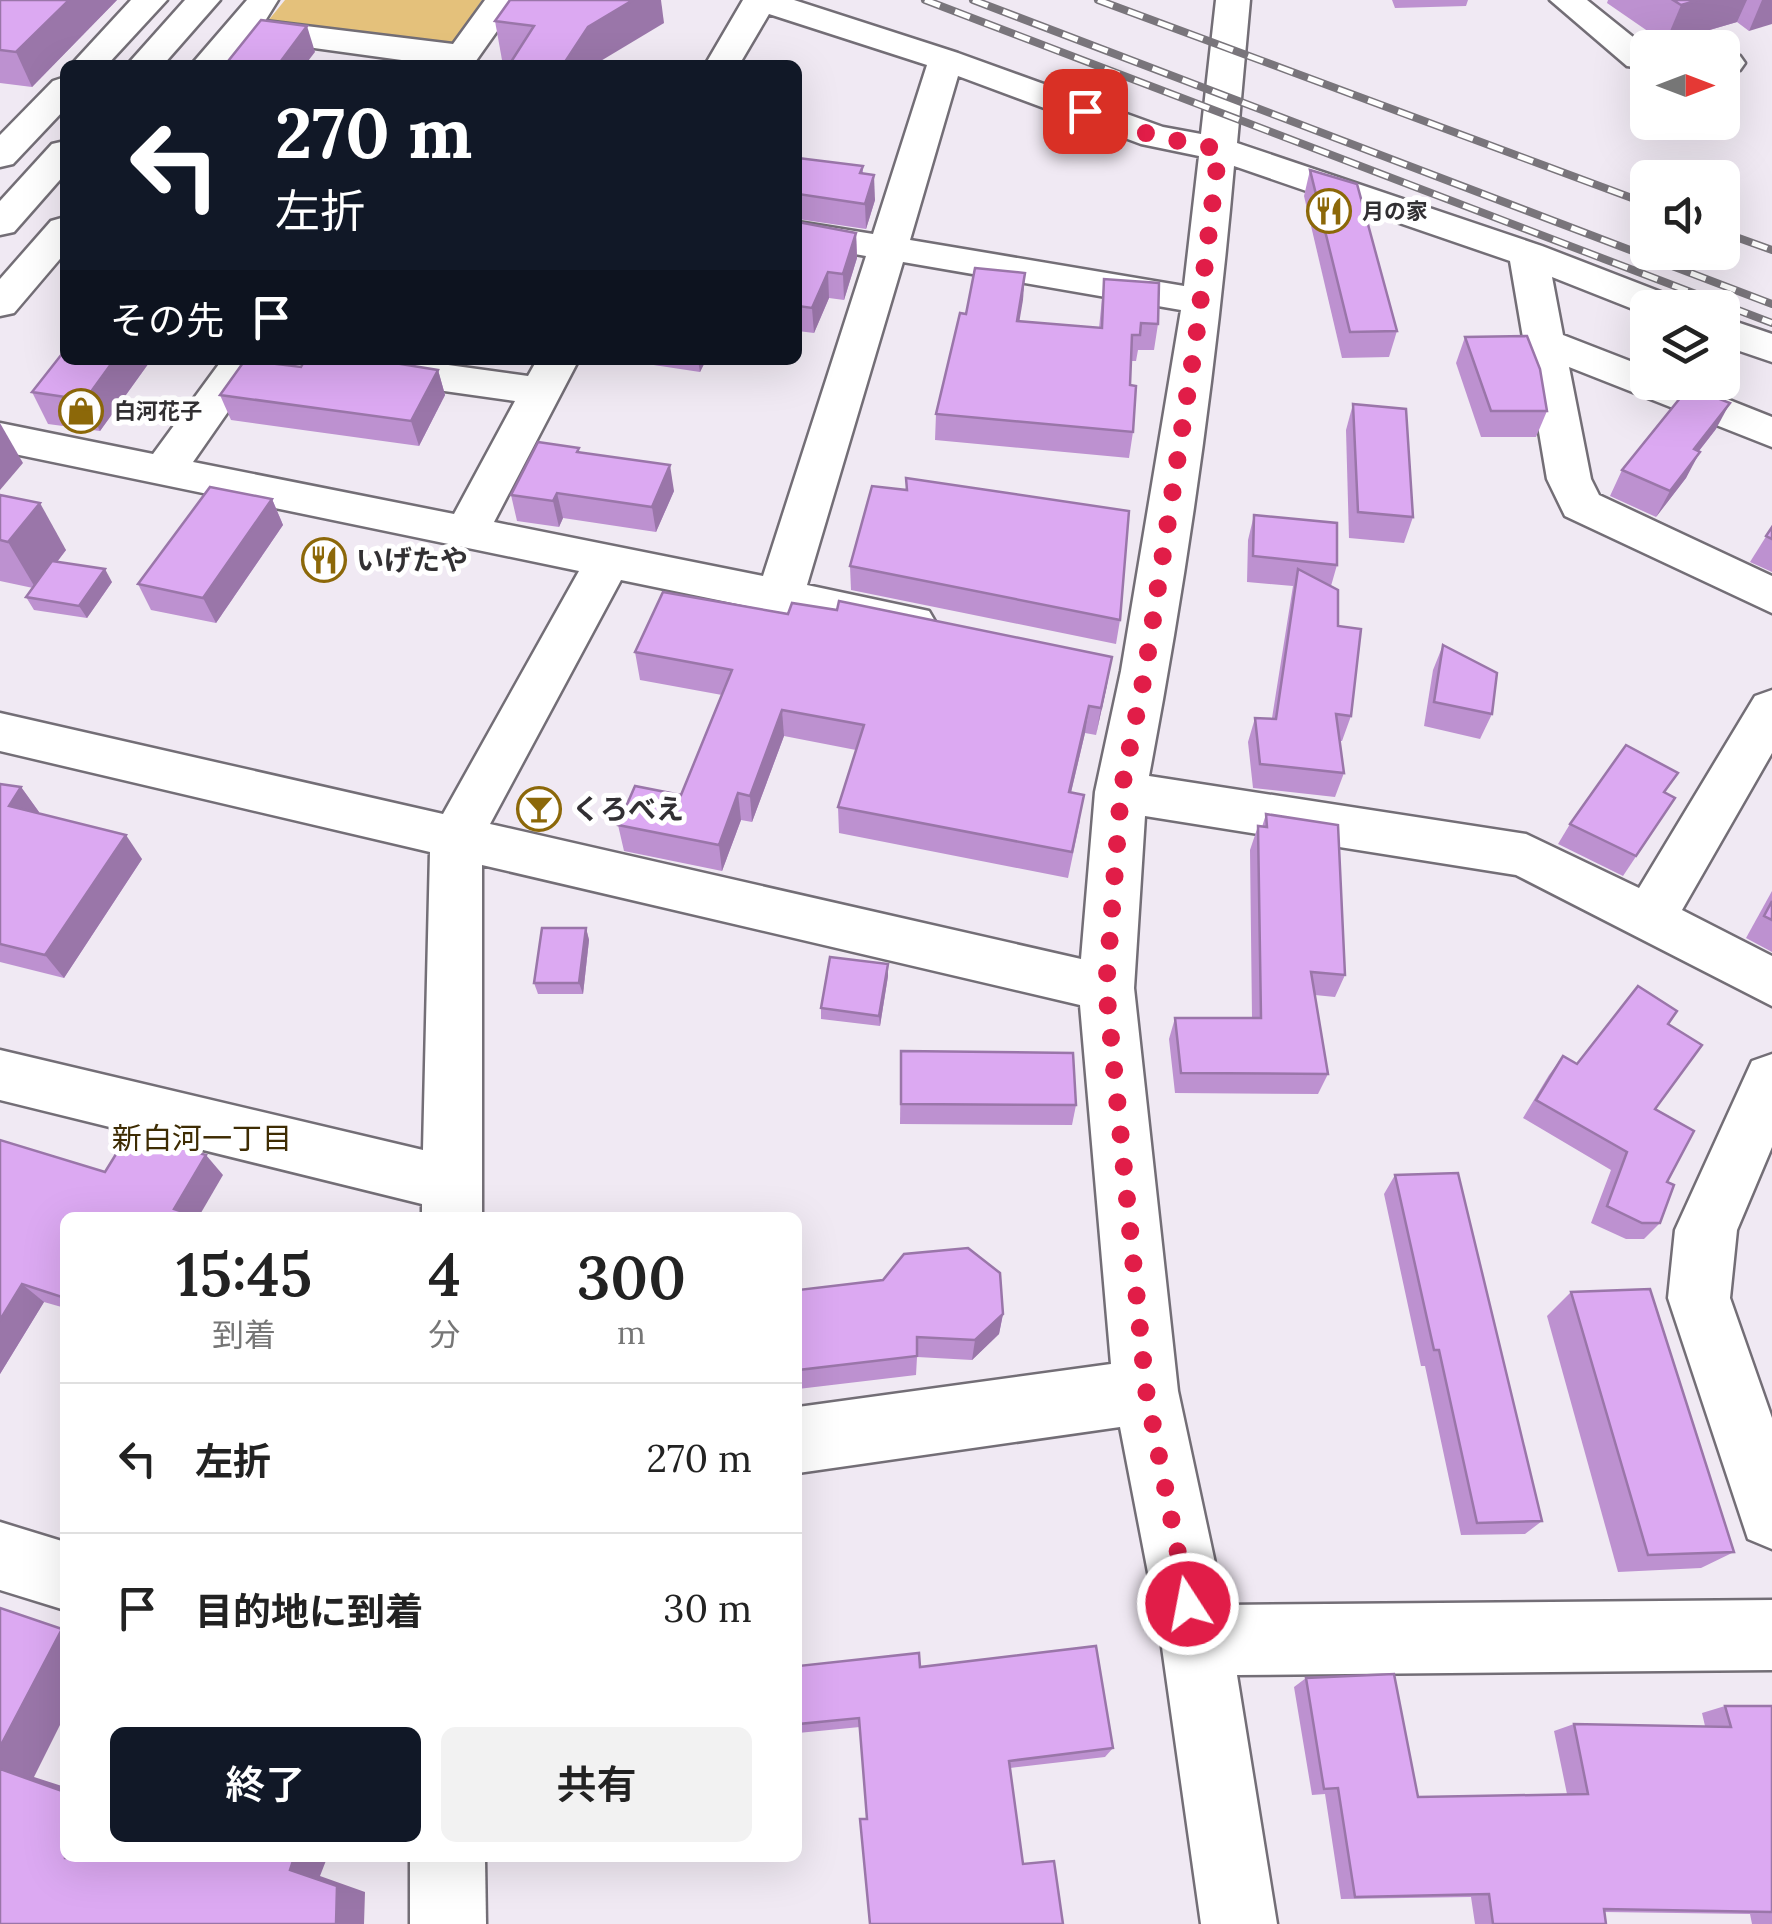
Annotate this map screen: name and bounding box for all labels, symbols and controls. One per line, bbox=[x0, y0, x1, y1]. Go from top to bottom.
north arrow bbox=[1630, 30, 1740, 140]
map controls bbox=[1630, 30, 1740, 400]
pin bbox=[1043, 69, 1128, 154]
icon: arrive bbox=[1058, 84, 1113, 139]
text: 270 m bbox=[275, 88, 472, 177]
icon: left bbox=[110, 100, 240, 230]
button: sound bbox=[1630, 160, 1740, 270]
text: 左折 bbox=[275, 182, 365, 239]
restaurant icon: 月の家 bbox=[1306, 188, 1352, 234]
place label: 月の家 bbox=[1362, 197, 1428, 225]
icon: arrive bbox=[244, 290, 299, 345]
button: layers bbox=[1630, 290, 1740, 400]
text: その先 bbox=[110, 296, 224, 344]
shop icon: 白河花子 bbox=[58, 388, 104, 434]
place label: 白河花子 bbox=[114, 397, 202, 425]
restaurant icon: いげたや bbox=[301, 537, 347, 583]
place label: いげたや bbox=[356, 542, 468, 578]
bar icon: くろべえ bbox=[516, 786, 562, 832]
place label: くろべえ bbox=[572, 791, 684, 827]
district label: 新白河一丁目 bbox=[112, 1119, 292, 1157]
text: 15:45 bbox=[176, 1236, 312, 1312]
text: 4 bbox=[428, 1236, 461, 1312]
text: 300 bbox=[577, 1239, 686, 1315]
text: m bbox=[617, 1312, 646, 1353]
text: 到着 bbox=[212, 1314, 276, 1355]
text: 分 bbox=[428, 1314, 461, 1355]
icon: left bbox=[110, 1431, 165, 1486]
text: 270 m bbox=[647, 1434, 752, 1482]
text: 左折 bbox=[195, 1437, 271, 1485]
position arrow bbox=[1136, 1552, 1240, 1656]
icon: arrive bbox=[110, 1581, 165, 1636]
text: 30 m bbox=[663, 1584, 752, 1632]
text: 目的地に到着 bbox=[195, 1587, 423, 1635]
button: 終了 bbox=[110, 1727, 421, 1842]
button: 共有 bbox=[441, 1727, 752, 1842]

